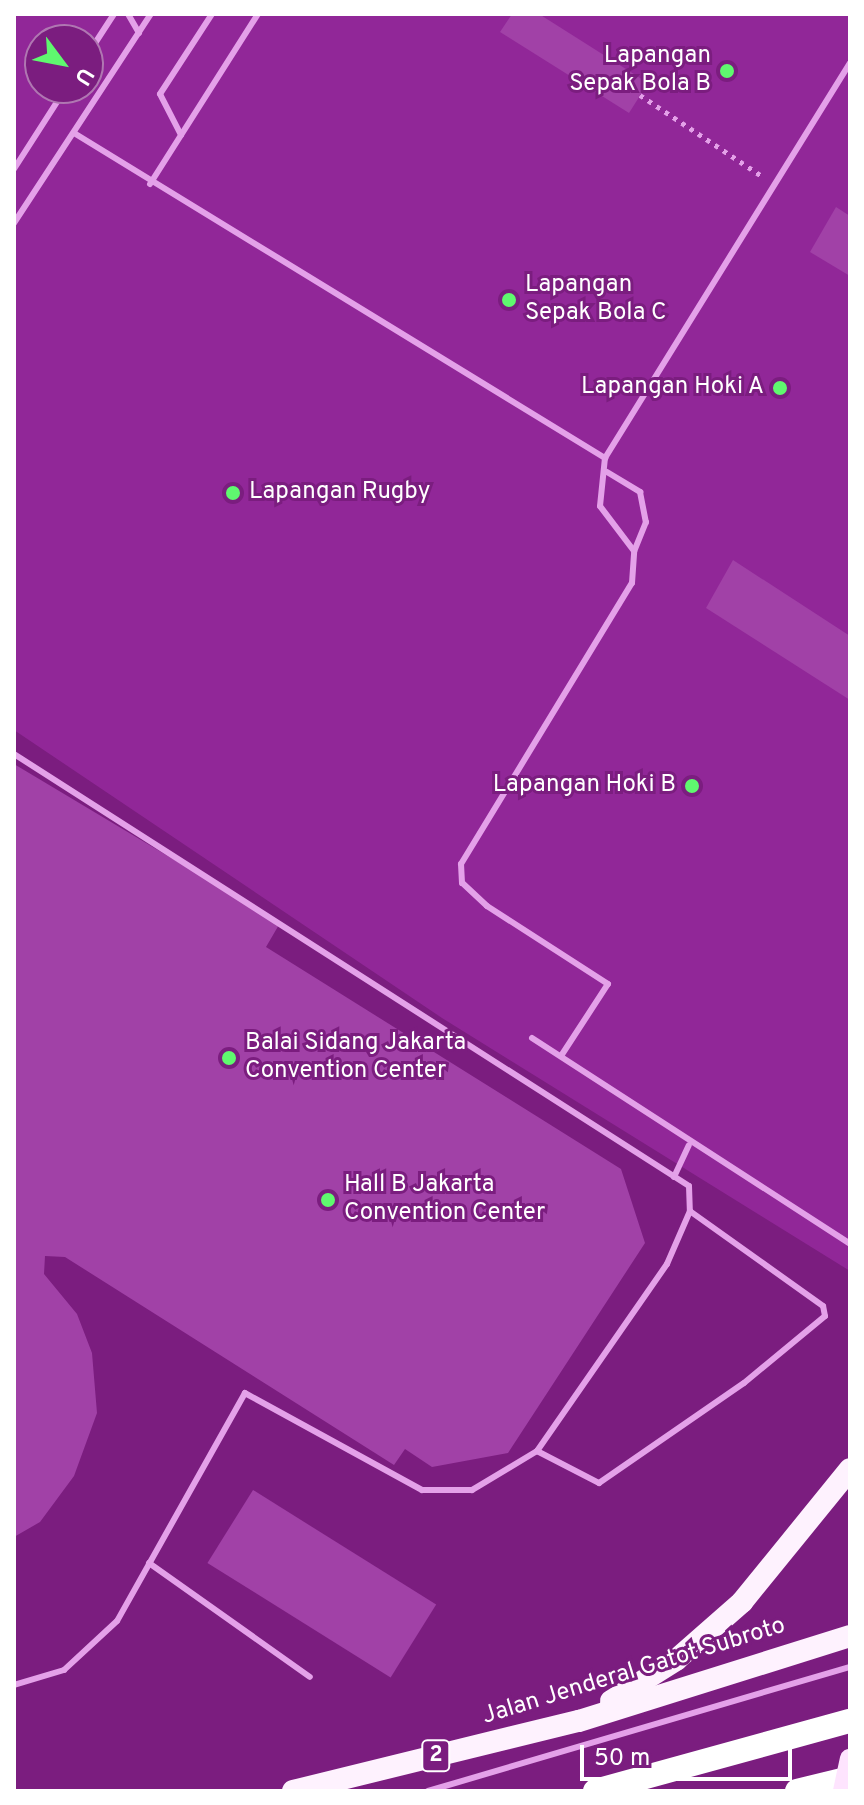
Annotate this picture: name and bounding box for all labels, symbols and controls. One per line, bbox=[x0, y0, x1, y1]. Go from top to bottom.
north arrow bbox=[24, 24, 104, 104]
place label: Lapangan Sepak Bola B bbox=[569, 43, 711, 99]
text: U bbox=[67, 62, 99, 90]
marker: Lapangan Sepak Bola B bbox=[718, 62, 736, 80]
place label: Lapangan Sepak Bola C bbox=[525, 272, 666, 328]
marker: Lapangan Sepak Bola C bbox=[500, 291, 518, 309]
place label: Lapangan Hoki A bbox=[580, 374, 764, 402]
marker: Lapangan Hoki A bbox=[771, 379, 789, 397]
place label: Lapangan Rugby bbox=[249, 479, 430, 507]
marker: Lapangan Rugby bbox=[224, 484, 242, 502]
place label: Lapangan Hoki B bbox=[493, 772, 676, 800]
marker: Lapangan Hoki B bbox=[683, 777, 701, 795]
place label: Balai Sidang Jakarta Convention Center bbox=[245, 1030, 466, 1086]
marker: Balai Sidang Jakarta Convention Center bbox=[220, 1049, 238, 1067]
place label: Hall B Jakarta Convention Center bbox=[344, 1172, 545, 1228]
marker: Hall B Jakarta Convention Center bbox=[319, 1191, 337, 1209]
street label: Jalan Jenderal Gatot Subroto bbox=[479, 1612, 789, 1732]
scale bar bbox=[584, 1729, 796, 1779]
road number: 2 bbox=[420, 1738, 452, 1774]
text: 50 m bbox=[594, 1744, 650, 1774]

